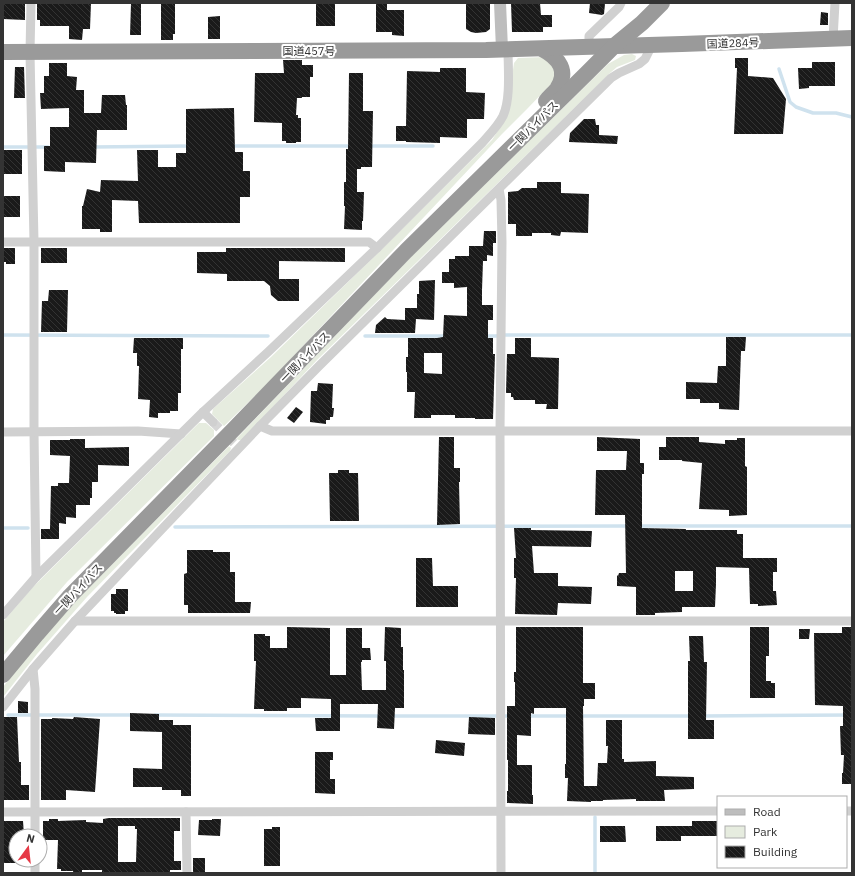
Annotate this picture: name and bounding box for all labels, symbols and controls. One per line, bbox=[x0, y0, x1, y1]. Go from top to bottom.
street label: 国道284号 bbox=[706, 35, 760, 51]
street label: 国道457号 bbox=[283, 44, 335, 58]
street label: 一関バイパス bbox=[505, 98, 561, 154]
street label: 一関バイパス bbox=[277, 328, 333, 386]
street label: 一関バイパス bbox=[50, 560, 106, 618]
legend bbox=[717, 796, 847, 868]
text: Road bbox=[753, 804, 781, 819]
text: Park bbox=[753, 824, 778, 839]
north arrow bbox=[8, 828, 48, 868]
text: N bbox=[25, 831, 36, 846]
text: Building bbox=[753, 844, 798, 859]

